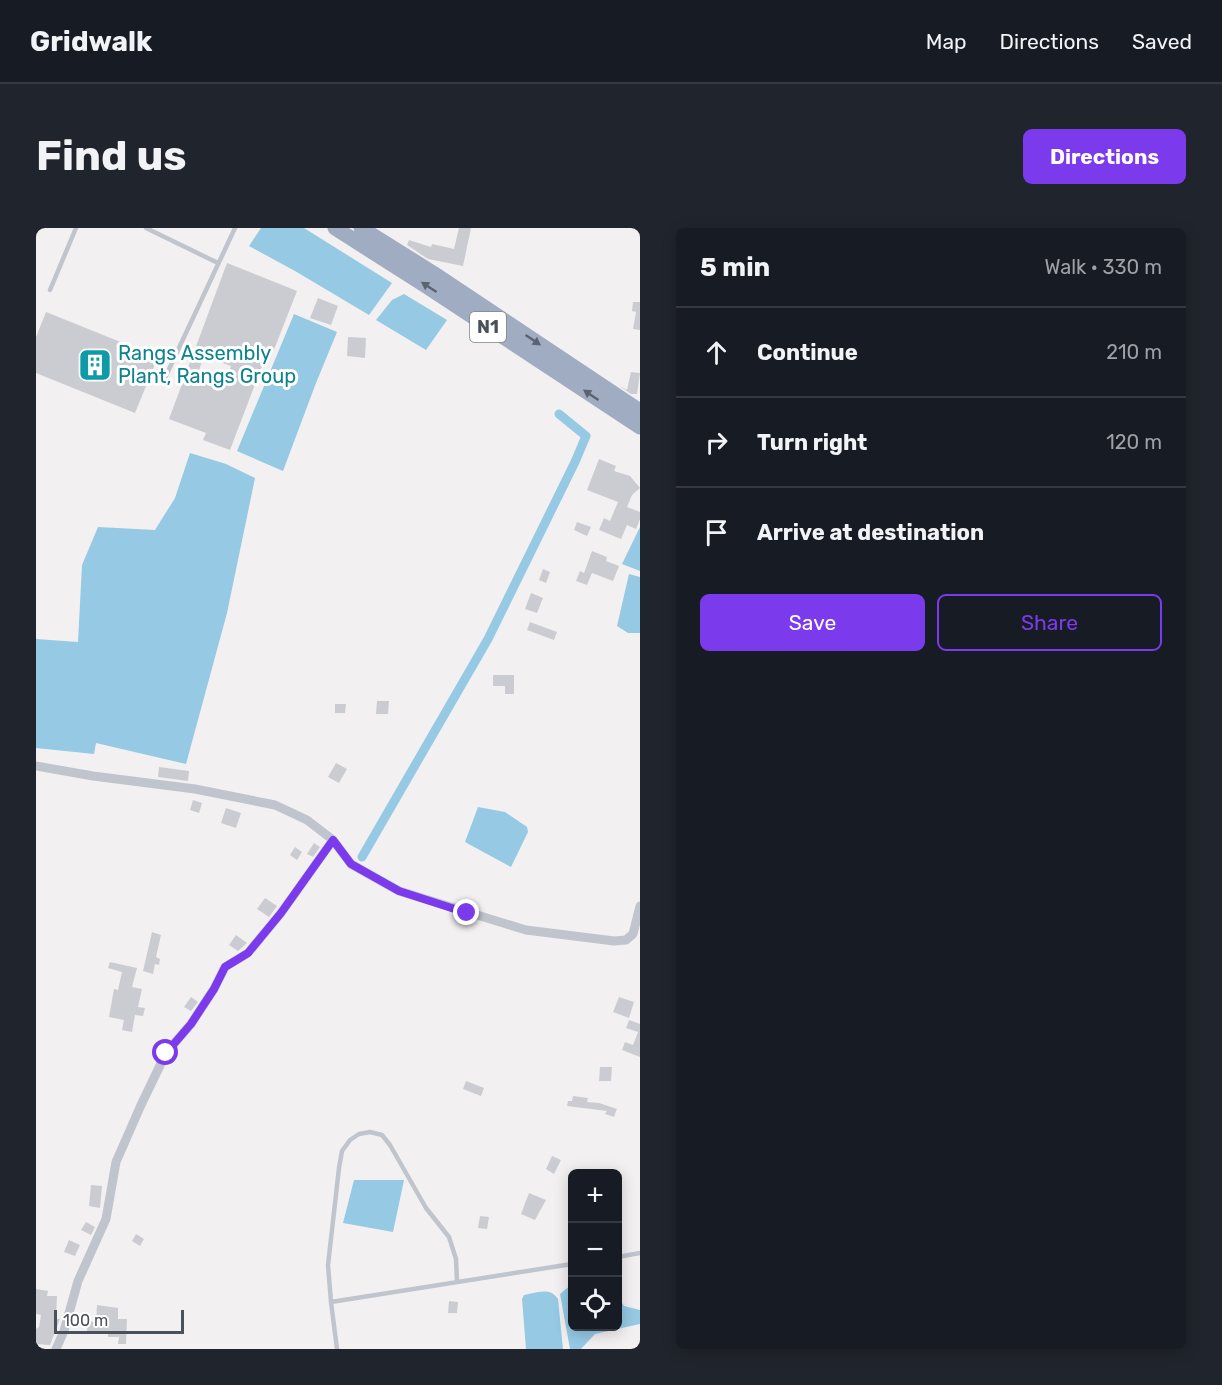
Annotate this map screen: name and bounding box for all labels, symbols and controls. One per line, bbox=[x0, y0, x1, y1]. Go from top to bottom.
text: Gridwalk bbox=[30, 25, 152, 58]
text: Map bbox=[926, 29, 967, 54]
text: Directions bbox=[1000, 29, 1099, 54]
text: Saved bbox=[1132, 29, 1192, 54]
button: Directions bbox=[1023, 129, 1186, 184]
text: Find us bbox=[36, 131, 187, 181]
text: 5 min bbox=[700, 252, 770, 283]
text: Walk · 330 m bbox=[1045, 255, 1162, 279]
one-way arrow bbox=[420, 282, 437, 293]
road number: N1 bbox=[470, 312, 506, 342]
one-way arrow bbox=[525, 334, 541, 346]
icon: ahead bbox=[700, 336, 733, 369]
text: Continue bbox=[757, 339, 858, 366]
text: 210 m bbox=[1106, 340, 1162, 364]
place label: Rangs Assembly Plant, Rangs Group bbox=[118, 341, 296, 388]
building icon: Rangs Assembly Plant, Rangs Group bbox=[77, 347, 113, 383]
one-way arrow bbox=[583, 390, 599, 401]
icon: right bbox=[700, 426, 733, 459]
text: Turn right bbox=[757, 429, 867, 456]
text: 120 m bbox=[1106, 430, 1162, 454]
icon: arrive bbox=[700, 516, 733, 549]
text: Arrive at destination bbox=[757, 519, 984, 546]
button: Save bbox=[700, 594, 925, 651]
button: Share bbox=[937, 594, 1162, 651]
route end bbox=[453, 899, 479, 925]
route start bbox=[152, 1039, 178, 1065]
map controls bbox=[568, 1169, 622, 1331]
button: + bbox=[568, 1169, 622, 1223]
button: − bbox=[568, 1223, 622, 1277]
button: locate bbox=[568, 1277, 622, 1331]
scale bar bbox=[54, 1307, 184, 1334]
text: 100 m bbox=[63, 1311, 108, 1330]

